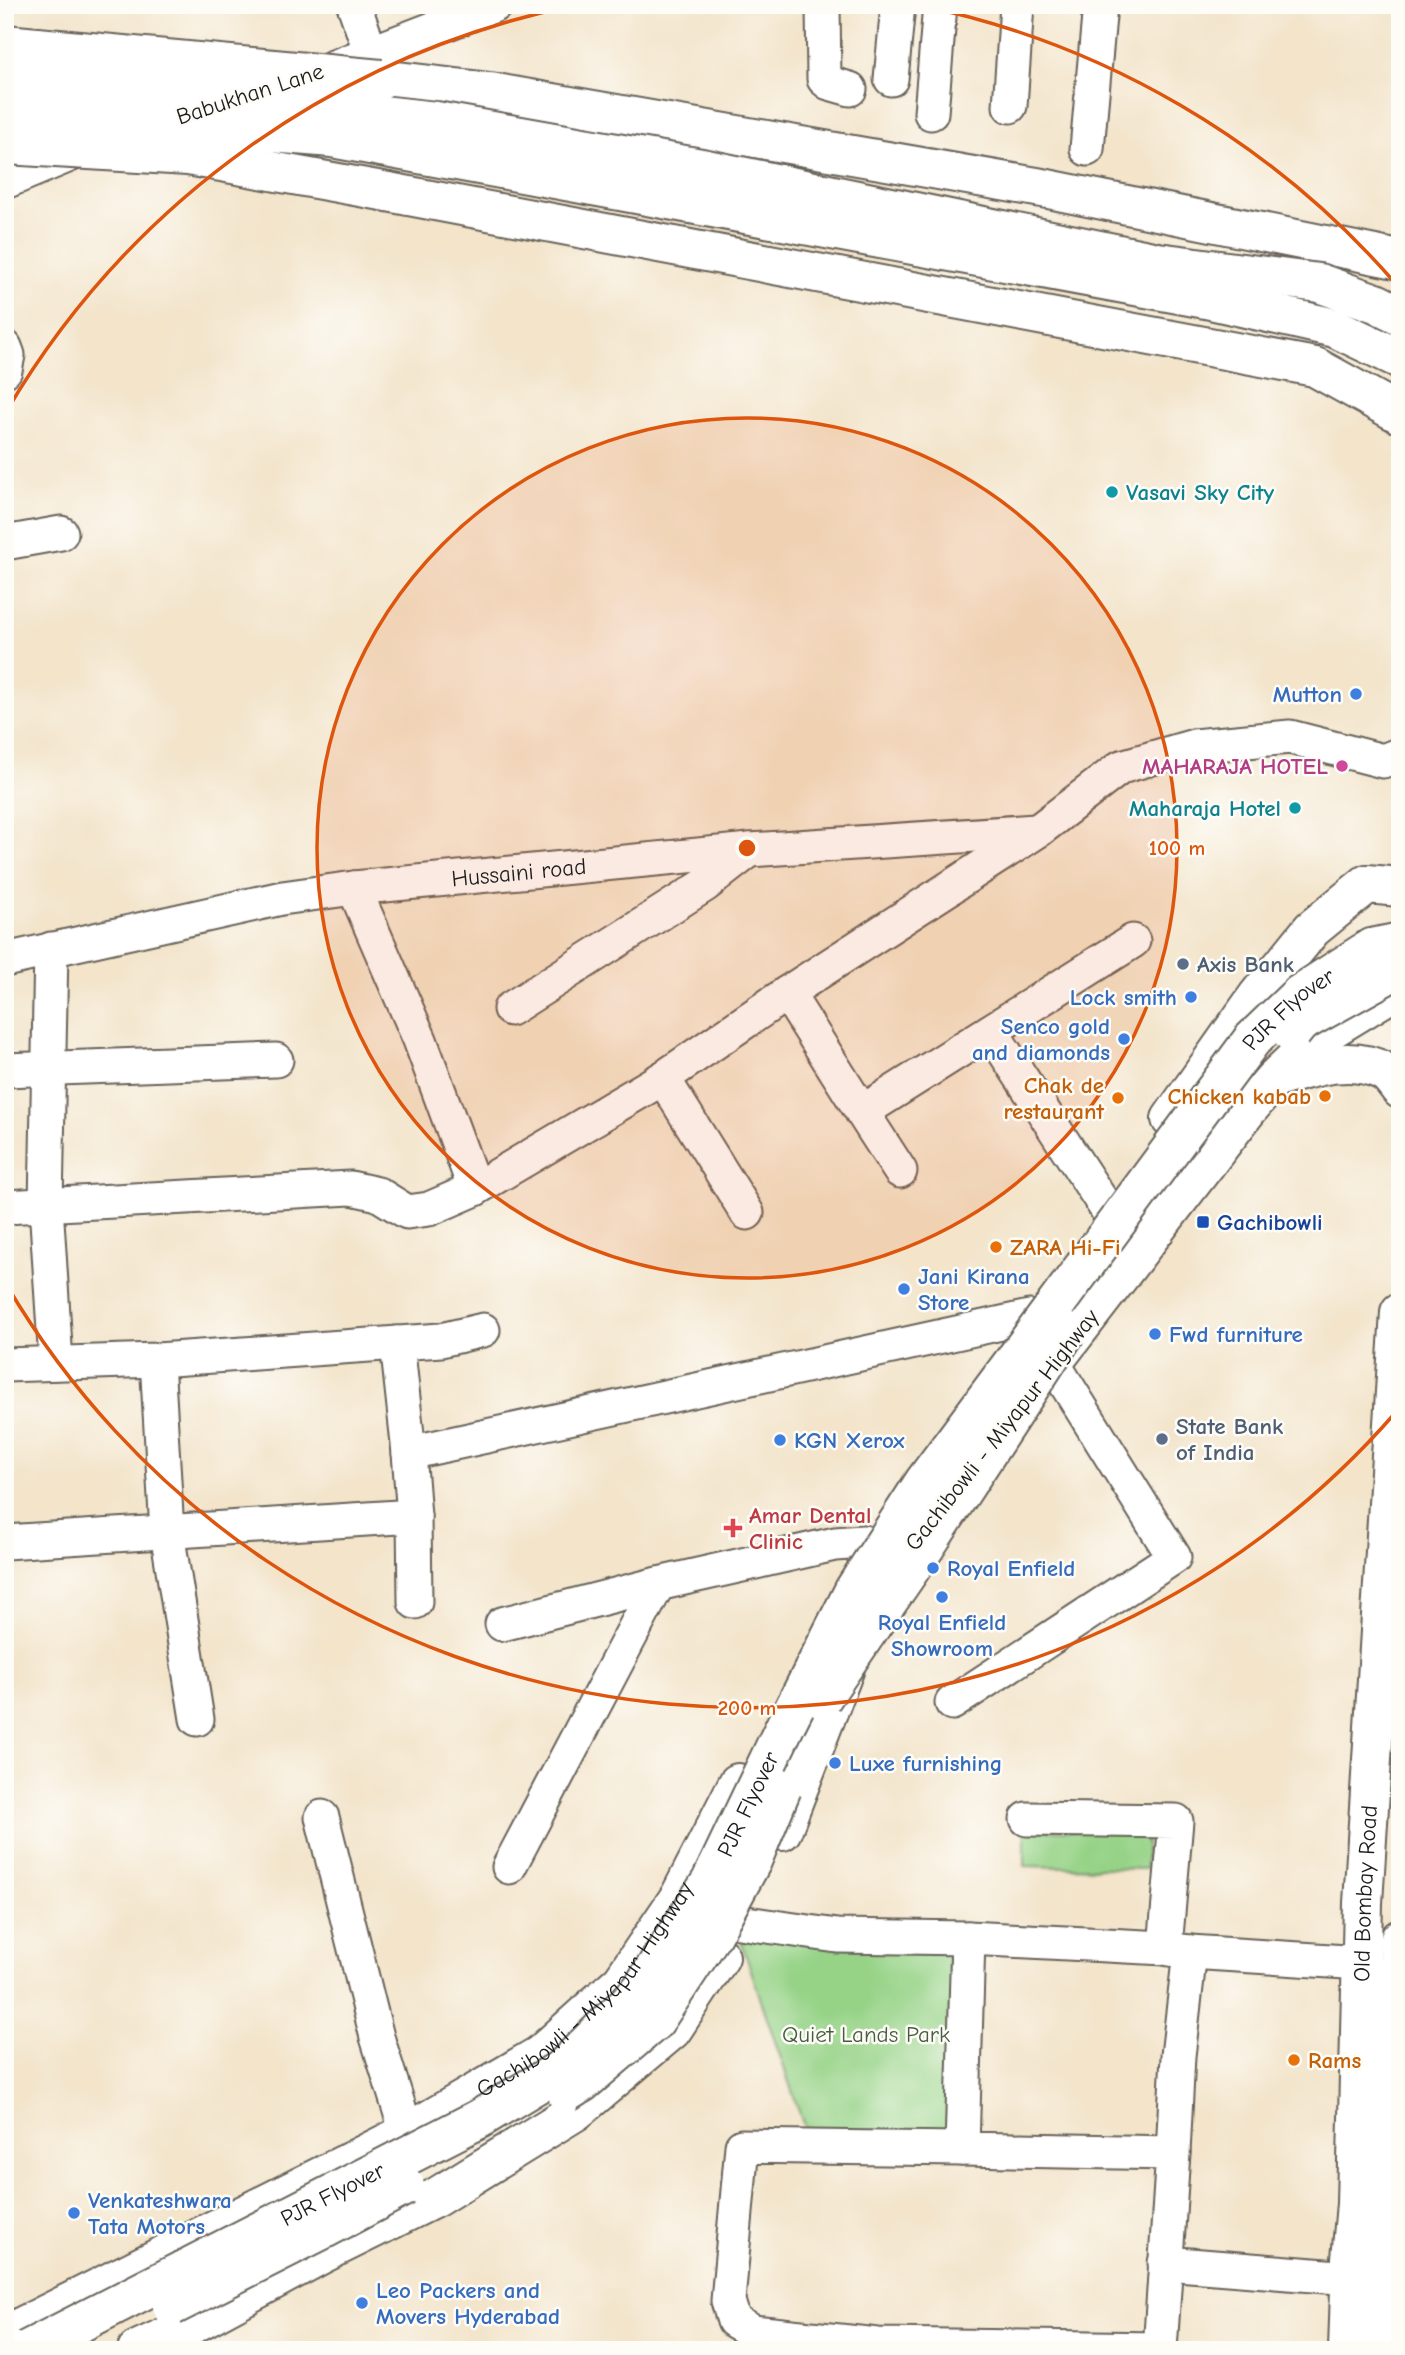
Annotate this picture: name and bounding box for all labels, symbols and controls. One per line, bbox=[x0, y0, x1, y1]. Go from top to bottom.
street label: Babukhan Lane bbox=[173, 57, 327, 131]
place label: Vasavi Sky City bbox=[1126, 479, 1275, 506]
marker: Vasavi Sky City bbox=[1104, 484, 1120, 500]
place label: Mutton bbox=[1273, 681, 1342, 708]
marker: Mutton bbox=[1348, 686, 1364, 702]
place label: MAHARAJA HOTEL bbox=[1142, 753, 1328, 780]
marker: MAHARAJA HOTEL bbox=[1334, 758, 1350, 774]
place label: Maharaja Hotel bbox=[1129, 795, 1281, 822]
marker: Maharaja Hotel bbox=[1287, 800, 1303, 816]
centre of rings bbox=[735, 836, 759, 860]
text: 100 m bbox=[1149, 836, 1205, 860]
street label: Hussaini road bbox=[450, 852, 587, 892]
place label: Axis Bank bbox=[1197, 951, 1294, 978]
marker: Axis Bank bbox=[1175, 956, 1191, 972]
street label: PJR Flyover bbox=[1236, 962, 1340, 1055]
place label: Lock smith bbox=[1070, 984, 1177, 1011]
marker: Lock smith bbox=[1183, 989, 1199, 1005]
place label: Senco gold and diamonds bbox=[972, 1013, 1110, 1066]
marker: Senco gold and diamonds bbox=[1116, 1031, 1132, 1047]
place label: Chak de restaurant bbox=[1003, 1072, 1104, 1125]
place label: Chicken kabab bbox=[1167, 1083, 1311, 1110]
marker: Chicken kabab bbox=[1317, 1088, 1333, 1104]
marker: Chak de restaurant bbox=[1110, 1090, 1126, 1106]
place label: Gachibowli bbox=[1217, 1209, 1323, 1236]
marker: Gachibowli bbox=[1195, 1214, 1211, 1230]
place label: ZARA Hi-Fi bbox=[1010, 1234, 1121, 1261]
marker: ZARA Hi-Fi bbox=[988, 1239, 1004, 1255]
place label: Jani Kirana Store bbox=[918, 1263, 1030, 1316]
marker: Jani Kirana Store bbox=[896, 1281, 912, 1297]
street label: Gachibowli - Miyapur Highway bbox=[899, 1303, 1105, 1556]
place label: Fwd furniture bbox=[1169, 1321, 1303, 1348]
marker: Fwd furniture bbox=[1147, 1326, 1163, 1342]
place label: State Bank of India bbox=[1176, 1413, 1283, 1466]
place label: KGN Xerox bbox=[794, 1427, 905, 1454]
marker: State Bank of India bbox=[1154, 1431, 1170, 1447]
marker: KGN Xerox bbox=[772, 1432, 788, 1448]
place label: Amar Dental Clinic bbox=[749, 1502, 871, 1555]
marker: Amar Dental Clinic bbox=[723, 1518, 743, 1538]
place label: Royal Enfield bbox=[947, 1555, 1075, 1582]
marker: Royal Enfield bbox=[925, 1560, 941, 1576]
marker: Royal Enfield Showroom bbox=[934, 1589, 950, 1605]
place label: Royal Enfield Showroom bbox=[878, 1609, 1006, 1662]
text: 200 m bbox=[718, 1696, 776, 1720]
street label: PJR Flyover bbox=[711, 1746, 785, 1861]
place label: Luxe furnishing bbox=[849, 1750, 1002, 1777]
marker: Luxe furnishing bbox=[827, 1755, 843, 1771]
street label: Old Bombay Road bbox=[1348, 1804, 1383, 1982]
street label: Gachibowli - Miyapur Highway bbox=[471, 1877, 699, 2103]
park label: Quiet Lands Park bbox=[782, 2021, 950, 2048]
place label: Rams bbox=[1308, 2047, 1361, 2074]
marker: Rams bbox=[1286, 2052, 1302, 2068]
street label: PJR Flyover bbox=[276, 2156, 390, 2232]
place label: Venkateshwara Tata Motors bbox=[88, 2187, 232, 2240]
marker: Venkateshwara Tata Motors bbox=[66, 2205, 82, 2221]
place label: Leo Packers and Movers Hyderabad bbox=[376, 2277, 560, 2330]
marker: Leo Packers and Movers Hyderabad bbox=[354, 2295, 370, 2311]

